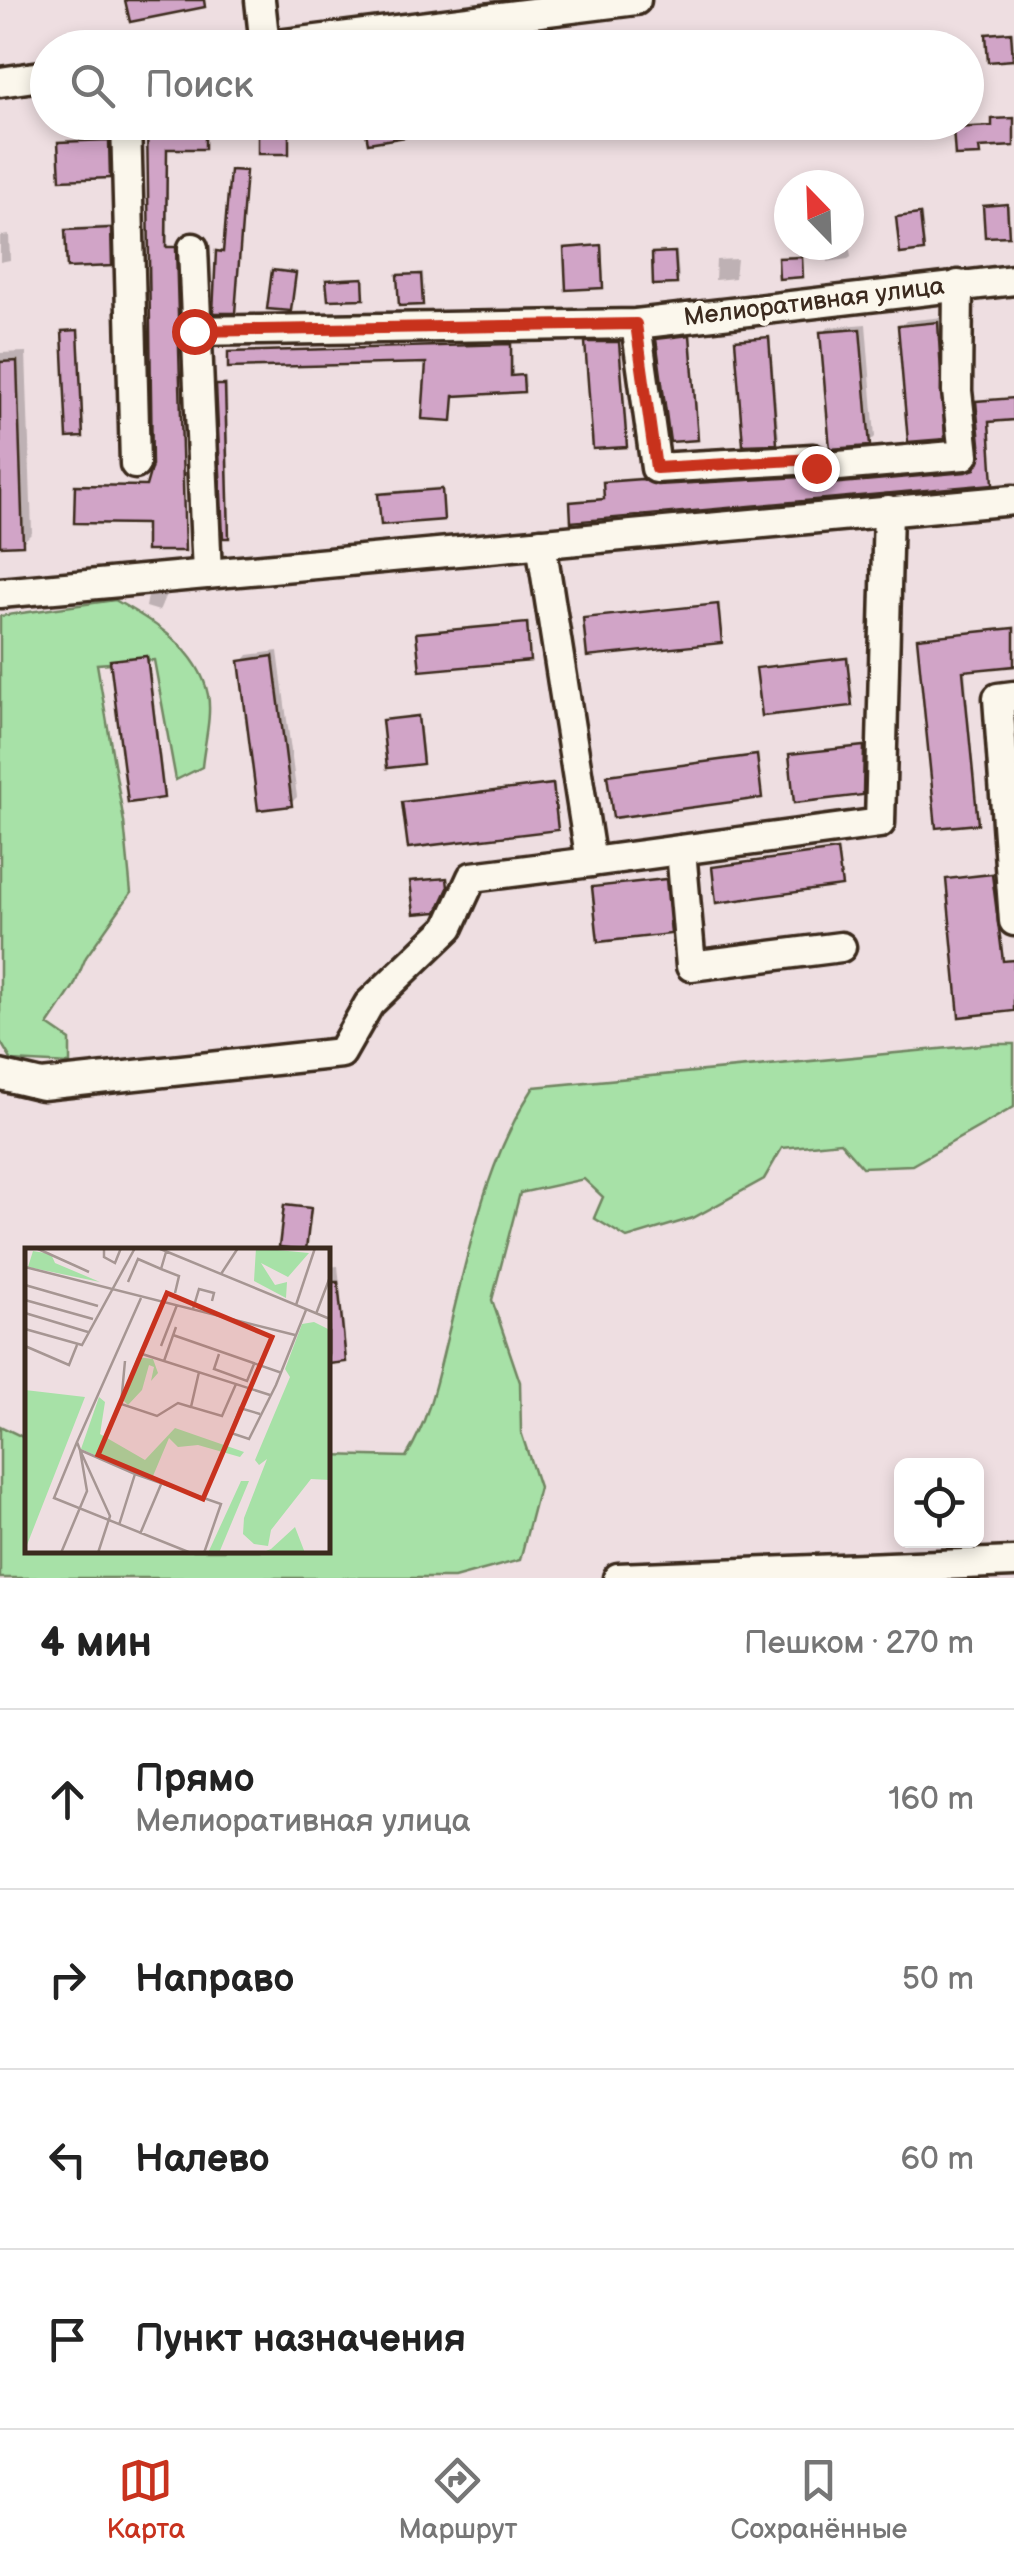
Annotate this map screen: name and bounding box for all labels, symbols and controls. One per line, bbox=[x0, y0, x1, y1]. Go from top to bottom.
search box bbox=[30, 30, 984, 140]
icon: search bbox=[65, 58, 120, 113]
text: Поиск bbox=[145, 63, 253, 108]
north arrow bbox=[774, 170, 864, 260]
street label: Мелиоративная улица bbox=[682, 271, 946, 333]
route start bbox=[172, 309, 218, 355]
route end bbox=[794, 446, 840, 492]
inset map bbox=[25, 1248, 330, 1553]
map controls bbox=[894, 1458, 984, 1548]
button: locate bbox=[894, 1458, 984, 1548]
text: 4 мин bbox=[40, 1618, 152, 1669]
text: Пешком · 270 m bbox=[744, 1624, 974, 1663]
text: Прямо bbox=[135, 1757, 254, 1802]
icon: ahead bbox=[40, 1772, 95, 1827]
text: 160 m bbox=[888, 1780, 974, 1819]
text: Мелиоративная улица bbox=[135, 1802, 471, 1841]
icon: right bbox=[40, 1952, 95, 2007]
text: Направо bbox=[135, 1957, 294, 2002]
text: 50 m bbox=[902, 1960, 974, 1999]
icon: left bbox=[40, 2132, 95, 2187]
text: Налево bbox=[135, 2137, 270, 2182]
text: 60 m bbox=[901, 2140, 974, 2179]
icon: arrive bbox=[40, 2312, 95, 2367]
text: Пункт назначения bbox=[135, 2317, 466, 2362]
tab: Карта bbox=[107, 2453, 185, 2546]
tab: Маршрут bbox=[398, 2453, 517, 2546]
tab: Сохранённые bbox=[731, 2453, 907, 2546]

